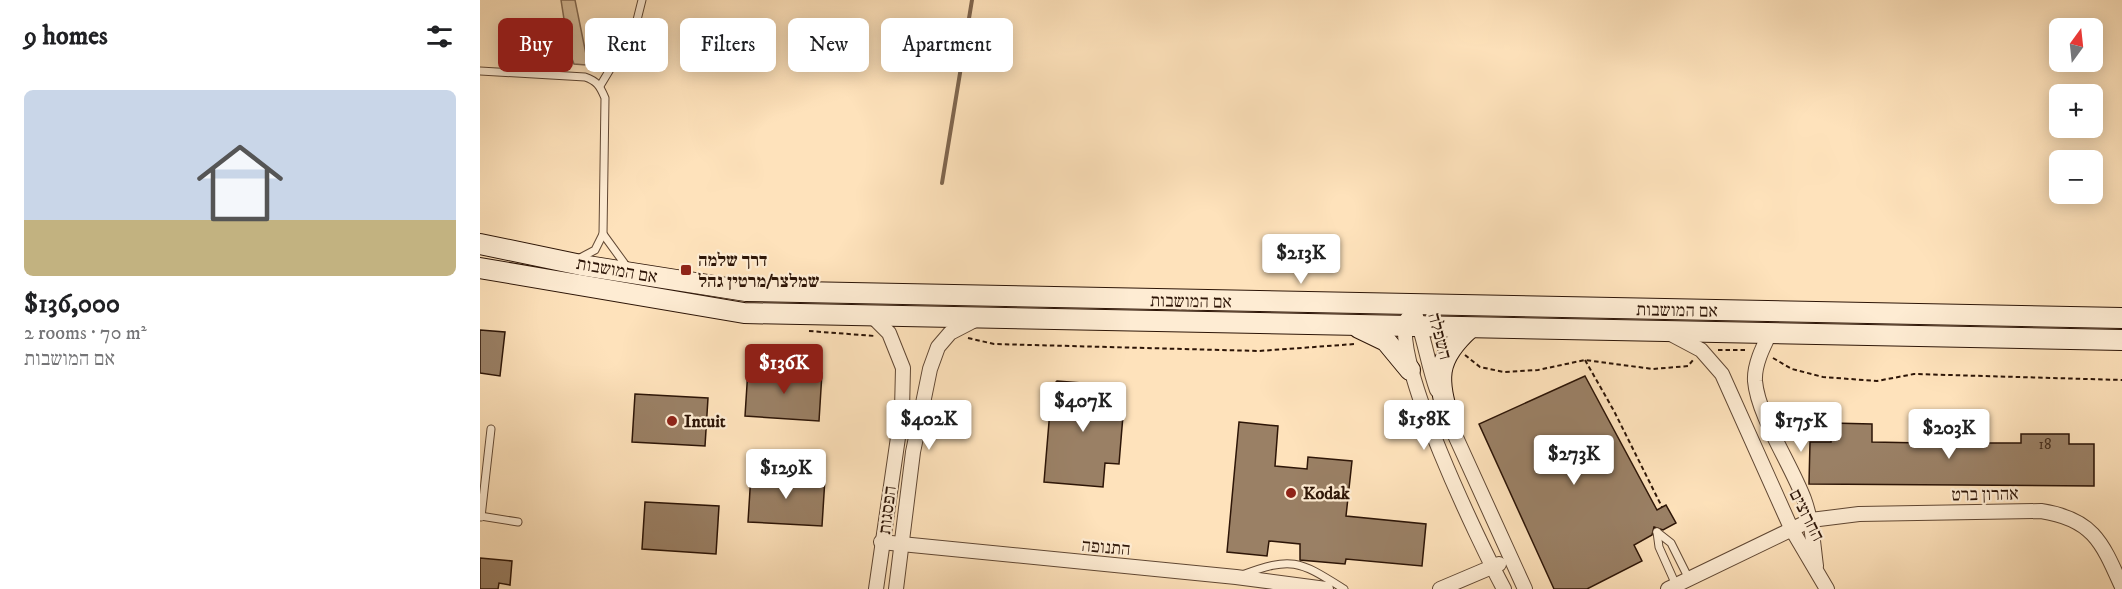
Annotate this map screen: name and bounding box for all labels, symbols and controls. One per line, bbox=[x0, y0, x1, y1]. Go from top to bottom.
chip: Buy bbox=[498, 18, 573, 72]
chip: Rent bbox=[585, 18, 668, 72]
chip: Filters bbox=[680, 18, 776, 72]
chip: New bbox=[788, 18, 869, 72]
chip: Apartment bbox=[881, 18, 1013, 72]
north arrow bbox=[2049, 18, 2103, 72]
map controls bbox=[2049, 18, 2103, 204]
text: 9 homes bbox=[24, 20, 108, 53]
icon: filters bbox=[423, 20, 456, 53]
button: + bbox=[2049, 84, 2103, 138]
icon: home bbox=[186, 129, 294, 237]
button: − bbox=[2049, 150, 2103, 204]
pin: $213K bbox=[1259, 234, 1343, 285]
text: $213K bbox=[1276, 241, 1326, 266]
place label: דרך שלמה שמלצר/מרטין גהל bbox=[698, 250, 820, 293]
street label: אם המושבות bbox=[575, 253, 659, 289]
marker: דרך שלמה שמלצר/מרטין גהל bbox=[679, 263, 693, 277]
text: $136,000 bbox=[24, 288, 120, 321]
street label: אם המושבות bbox=[1150, 290, 1232, 314]
street label: אם המושבות bbox=[1636, 299, 1718, 323]
street label: השפלה bbox=[1422, 310, 1456, 362]
text: 2 rooms · 70 m² bbox=[24, 321, 147, 346]
pin: $136K bbox=[742, 344, 826, 395]
text: אם המושבות bbox=[24, 347, 115, 372]
text: $136K bbox=[759, 351, 809, 376]
pin: $407K bbox=[1041, 382, 1125, 433]
text: $407K bbox=[1054, 389, 1112, 414]
pin: $402K bbox=[887, 400, 971, 451]
pin: $158K bbox=[1382, 400, 1466, 451]
pin: $175K bbox=[1759, 402, 1843, 453]
text: $402K bbox=[900, 407, 958, 432]
text: $158K bbox=[1398, 407, 1450, 432]
text: $175K bbox=[1775, 409, 1827, 434]
pin: $203K bbox=[1907, 409, 1991, 460]
place label: Intuit bbox=[684, 411, 726, 433]
marker: Intuit bbox=[665, 414, 679, 428]
text: $203K bbox=[1922, 416, 1976, 441]
pin: $273K bbox=[1532, 435, 1616, 486]
house number: 18 bbox=[2038, 435, 2052, 454]
text: $273K bbox=[1548, 442, 1600, 467]
pin: $129K bbox=[744, 449, 828, 500]
text: $129K bbox=[760, 456, 812, 481]
place label: Kodak bbox=[1303, 483, 1351, 505]
street label: אהרון ברט bbox=[1951, 483, 2019, 507]
street label: הפסגות bbox=[874, 485, 902, 536]
marker: Kodak bbox=[1284, 486, 1298, 500]
street label: החרוצים bbox=[1784, 486, 1829, 545]
street label: התנופה bbox=[1080, 535, 1131, 561]

